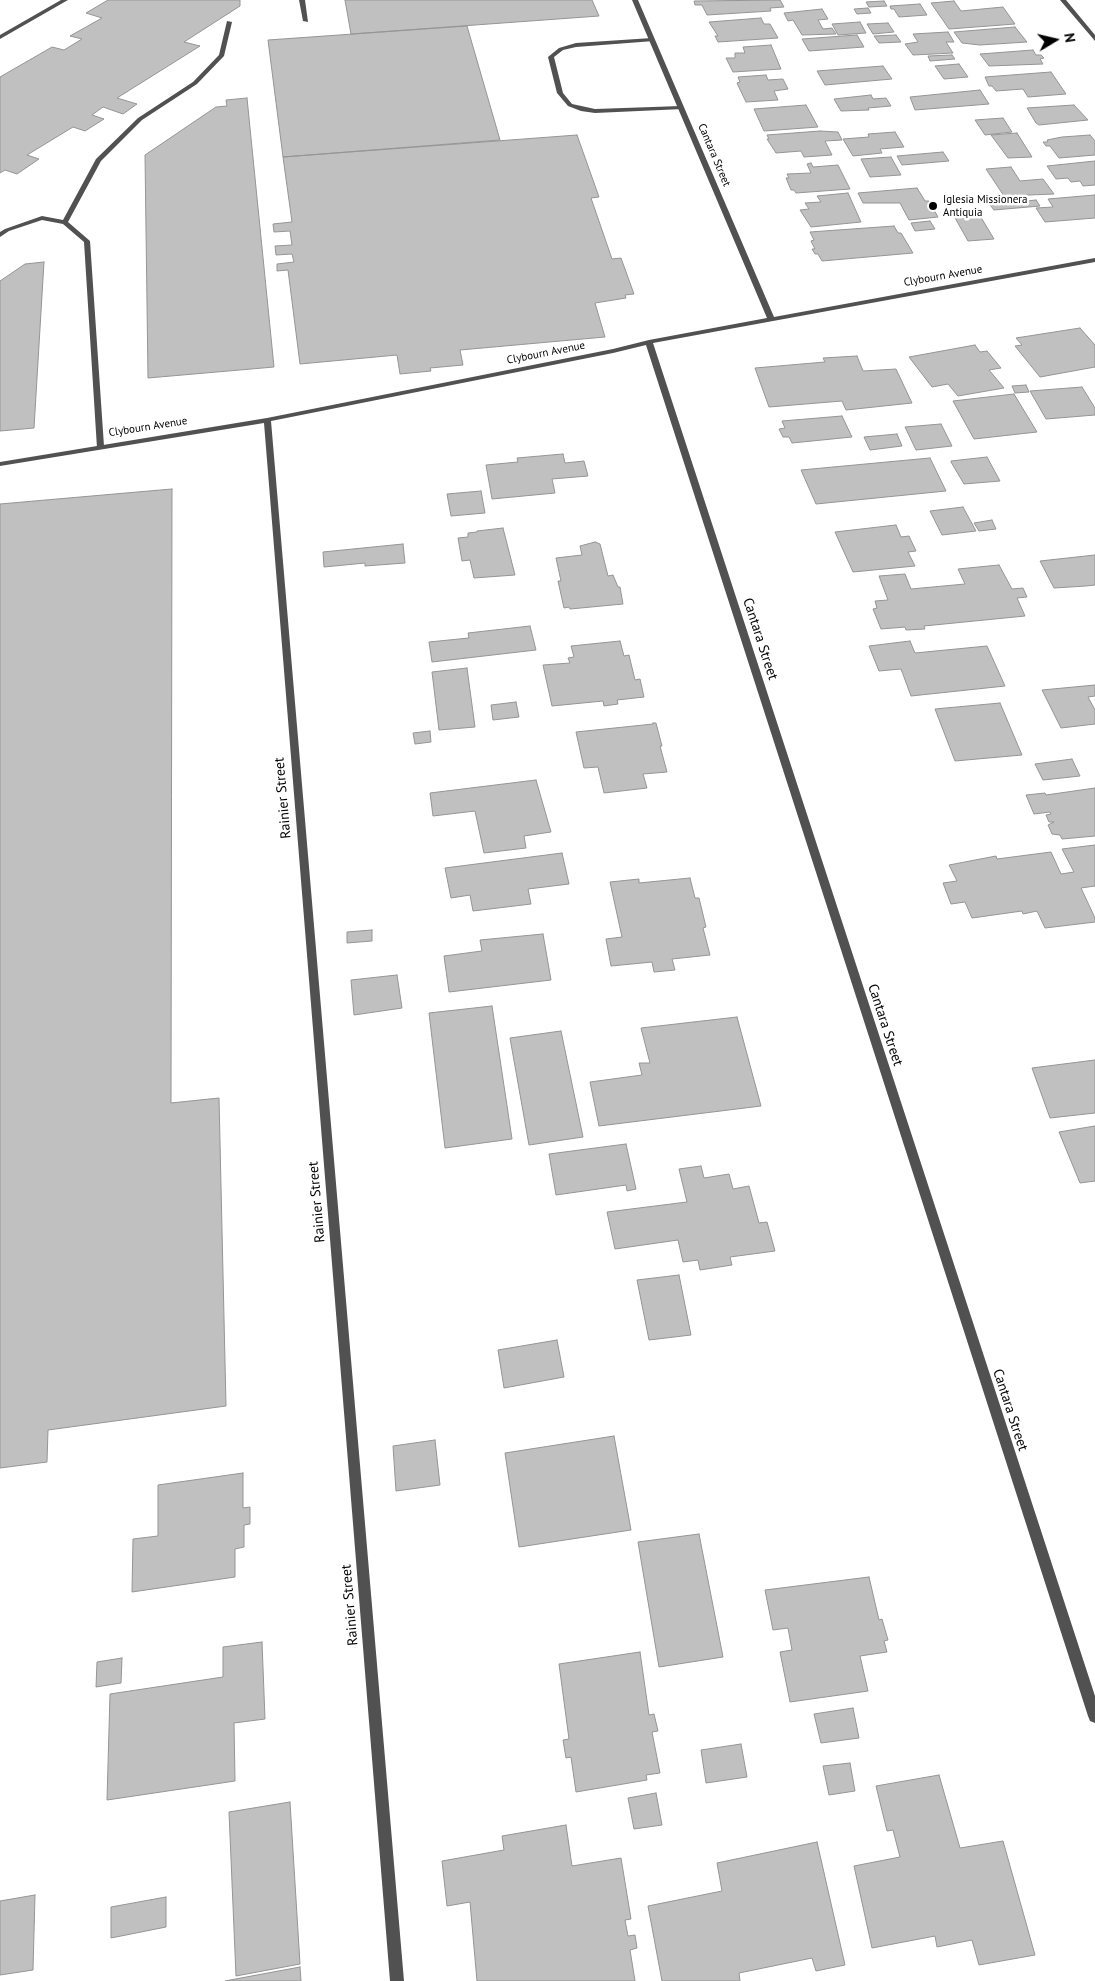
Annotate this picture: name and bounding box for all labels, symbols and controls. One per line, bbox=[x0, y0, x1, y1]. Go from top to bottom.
north arrow bbox=[1030, 15, 1080, 65]
text: N bbox=[1060, 32, 1079, 44]
street label: Cantara Street bbox=[695, 122, 733, 188]
place label: Iglesia Missionera Antiquia bbox=[943, 193, 1027, 219]
marker: Iglesia Missionera Antiquia bbox=[927, 200, 939, 212]
street label: Clybourn Avenue bbox=[903, 263, 983, 289]
street label: Clybourn Avenue bbox=[506, 339, 586, 367]
street label: Clybourn Avenue bbox=[108, 414, 188, 440]
street label: Cantara Street bbox=[739, 596, 781, 682]
street label: Rainier Street bbox=[271, 757, 295, 839]
street label: Cantara Street bbox=[864, 982, 906, 1068]
street label: Rainier Street bbox=[305, 1161, 329, 1243]
street label: Cantara Street bbox=[989, 1367, 1031, 1453]
street label: Rainier Street bbox=[338, 1564, 362, 1646]

